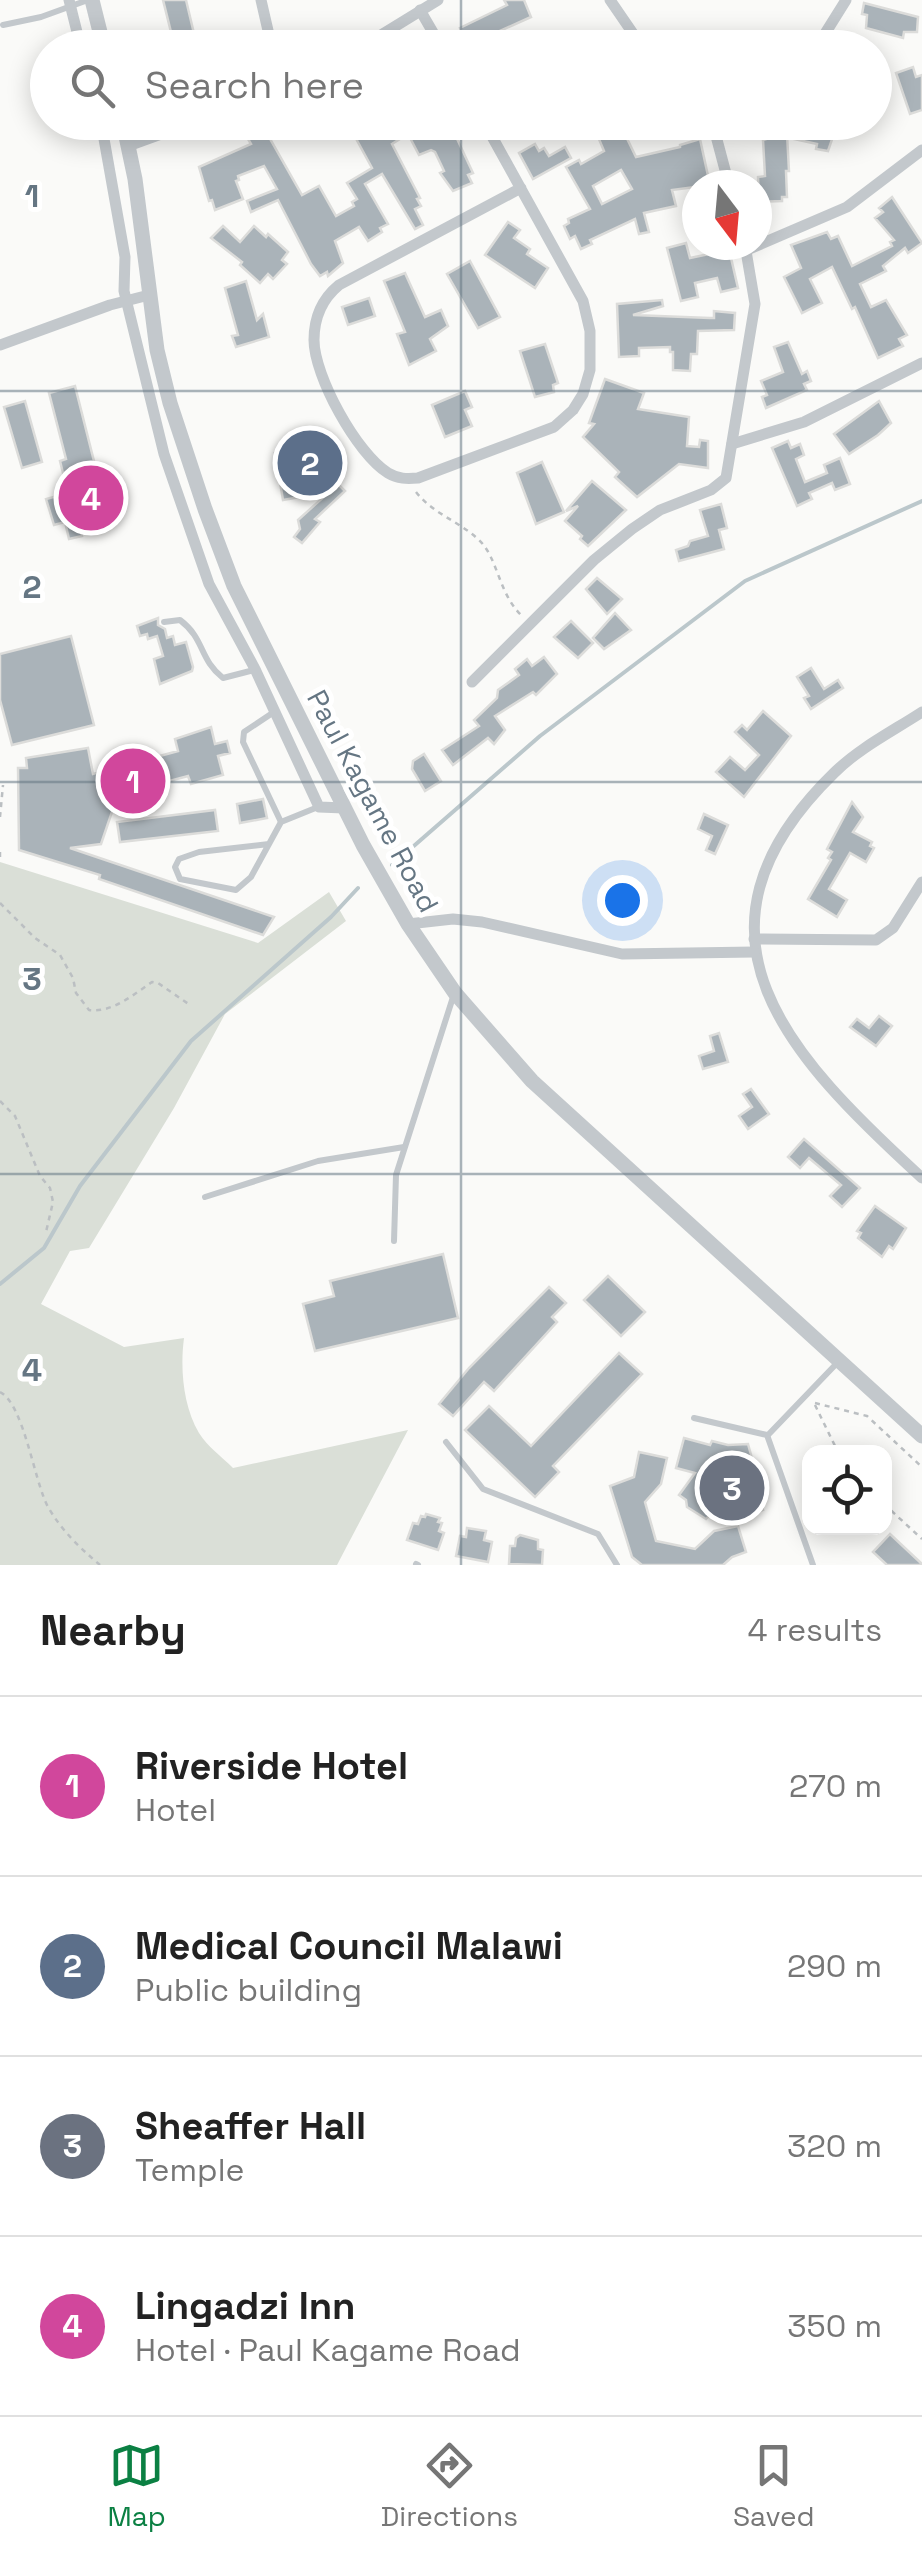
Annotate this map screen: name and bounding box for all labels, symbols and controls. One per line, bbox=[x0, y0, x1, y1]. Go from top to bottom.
search box bbox=[30, 30, 892, 140]
icon: search bbox=[65, 58, 120, 113]
text: Search here bbox=[145, 61, 364, 109]
north arrow bbox=[682, 170, 772, 260]
text: 1 bbox=[25, 176, 39, 216]
pin: 2 bbox=[278, 426, 342, 500]
pin: 4 bbox=[58, 460, 124, 536]
text: 2 bbox=[22, 567, 42, 607]
street label: Paul Kagame Road bbox=[299, 684, 447, 918]
pin: 1 bbox=[100, 744, 166, 818]
your location bbox=[597, 875, 648, 926]
text: 3 bbox=[22, 959, 42, 999]
text: 4 bbox=[22, 1350, 42, 1390]
map controls bbox=[802, 1445, 892, 1535]
button: locate bbox=[802, 1445, 892, 1535]
pin: 3 bbox=[700, 1450, 764, 1526]
text: Nearby bbox=[40, 1604, 186, 1657]
text: 4 results bbox=[747, 1610, 882, 1650]
text: Riverside Hotel bbox=[135, 1742, 408, 1790]
text: 1 bbox=[65, 1766, 80, 1806]
text: 270 m bbox=[789, 1766, 882, 1806]
text: Hotel bbox=[135, 1790, 216, 1830]
text: Medical Council Malawi bbox=[135, 1922, 563, 1970]
text: 2 bbox=[63, 1946, 82, 1986]
text: 290 m bbox=[787, 1946, 882, 1986]
text: Public building bbox=[135, 1970, 362, 2010]
text: Sheaffer Hall bbox=[135, 2102, 366, 2150]
text: 3 bbox=[63, 2126, 82, 2166]
text: 320 m bbox=[787, 2126, 882, 2166]
text: Temple bbox=[135, 2150, 244, 2190]
text: Lingadzi Inn bbox=[135, 2282, 355, 2330]
text: 4 bbox=[62, 2306, 83, 2346]
text: 350 m bbox=[787, 2306, 882, 2346]
text: Hotel · Paul Kagame Road bbox=[135, 2330, 521, 2370]
tab: Map bbox=[107, 2438, 166, 2534]
tab: Directions bbox=[381, 2438, 518, 2534]
tab: Saved bbox=[733, 2438, 815, 2534]

